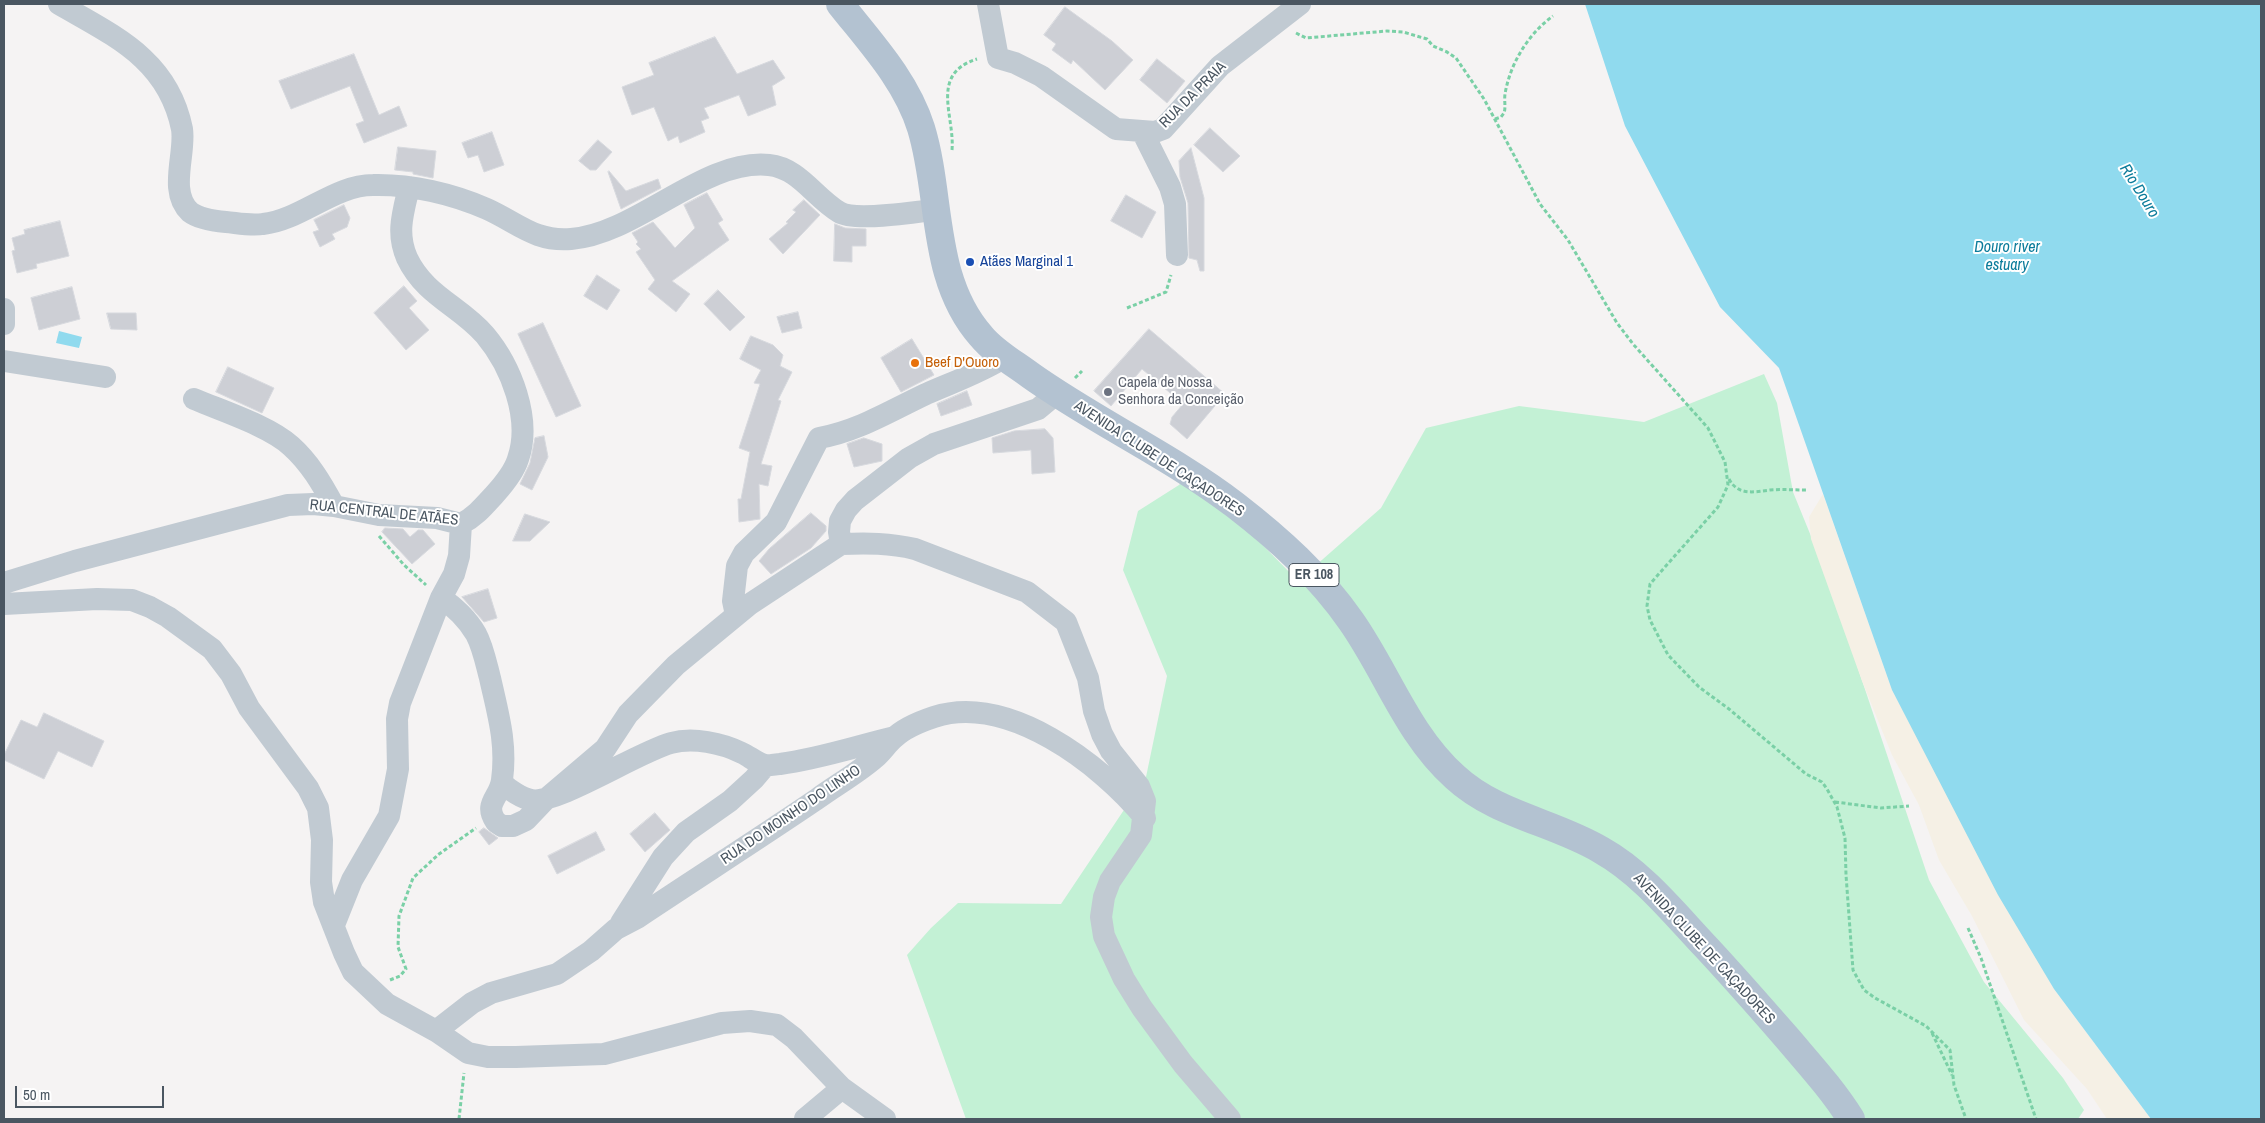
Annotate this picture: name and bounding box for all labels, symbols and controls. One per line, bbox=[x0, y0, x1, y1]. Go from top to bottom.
street label: RUA DA PRAIA bbox=[1156, 58, 1230, 132]
water label: Rio Douro bbox=[2115, 161, 2163, 221]
water label: Douro river estuary bbox=[1974, 238, 2040, 276]
place label: Atães Marginal 1 bbox=[980, 253, 1073, 271]
marker: Atães Marginal 1 bbox=[964, 256, 976, 268]
place label: Beef D'Ouoro bbox=[925, 354, 999, 372]
marker: Beef D'Ouoro bbox=[909, 357, 921, 369]
place label: Capela de Nossa Senhora da Conceição bbox=[1118, 374, 1244, 409]
marker: Capela de Nossa Senhora da Conceição bbox=[1102, 386, 1114, 398]
street label: AVENIDA CLUBE DE CAÇADORES bbox=[1070, 397, 1248, 521]
street label: RUA CENTRAL DE ATÃES bbox=[309, 496, 459, 530]
road number: ER 108 bbox=[1289, 564, 1339, 586]
street label: RUA DO MOINHO DO LINHO bbox=[718, 761, 864, 869]
street label: AVENIDA CLUBE DE CAÇADORES bbox=[1629, 870, 1779, 1028]
scale bar bbox=[18, 1076, 166, 1108]
text: 50 m bbox=[23, 1084, 50, 1105]

